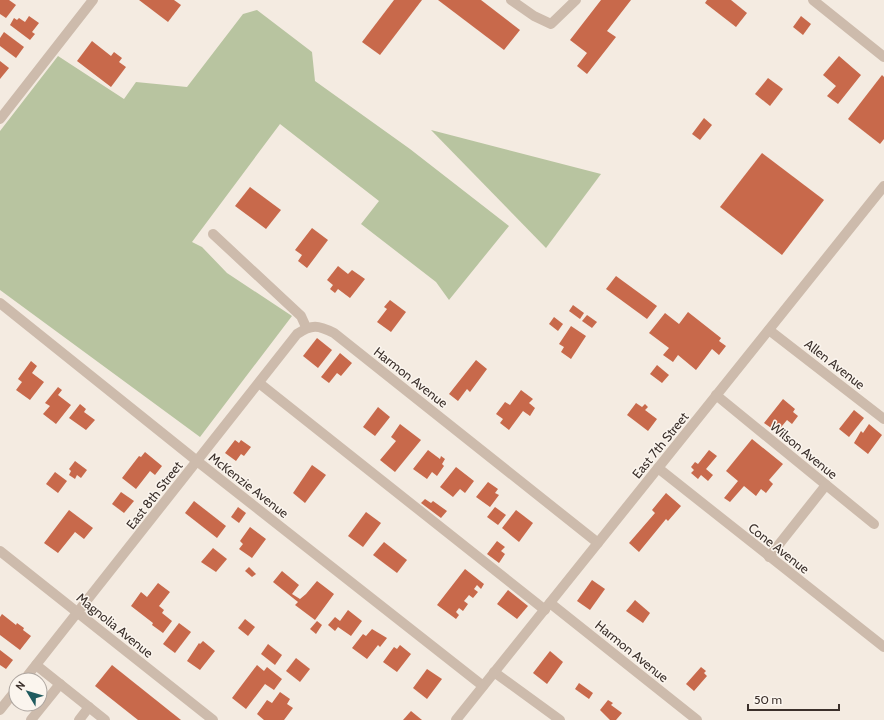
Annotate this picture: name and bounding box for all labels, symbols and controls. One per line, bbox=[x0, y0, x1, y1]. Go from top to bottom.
street label: Allen Avenue bbox=[802, 336, 869, 393]
street label: Harmon Avenue bbox=[371, 343, 451, 411]
street label: East 7th Street bbox=[628, 408, 692, 481]
street label: Wilson Avenue bbox=[767, 418, 841, 482]
street label: McKenzie Avenue bbox=[206, 449, 292, 521]
street label: East 8th Street bbox=[123, 457, 186, 532]
street label: Cone Avenue bbox=[745, 519, 813, 577]
street label: Magnolia Avenue bbox=[74, 589, 157, 661]
street label: Harmon Avenue bbox=[592, 617, 672, 686]
north arrow bbox=[8, 672, 48, 712]
text: N bbox=[12, 678, 28, 693]
scale bar bbox=[748, 686, 839, 712]
text: 50 m bbox=[754, 692, 782, 707]

